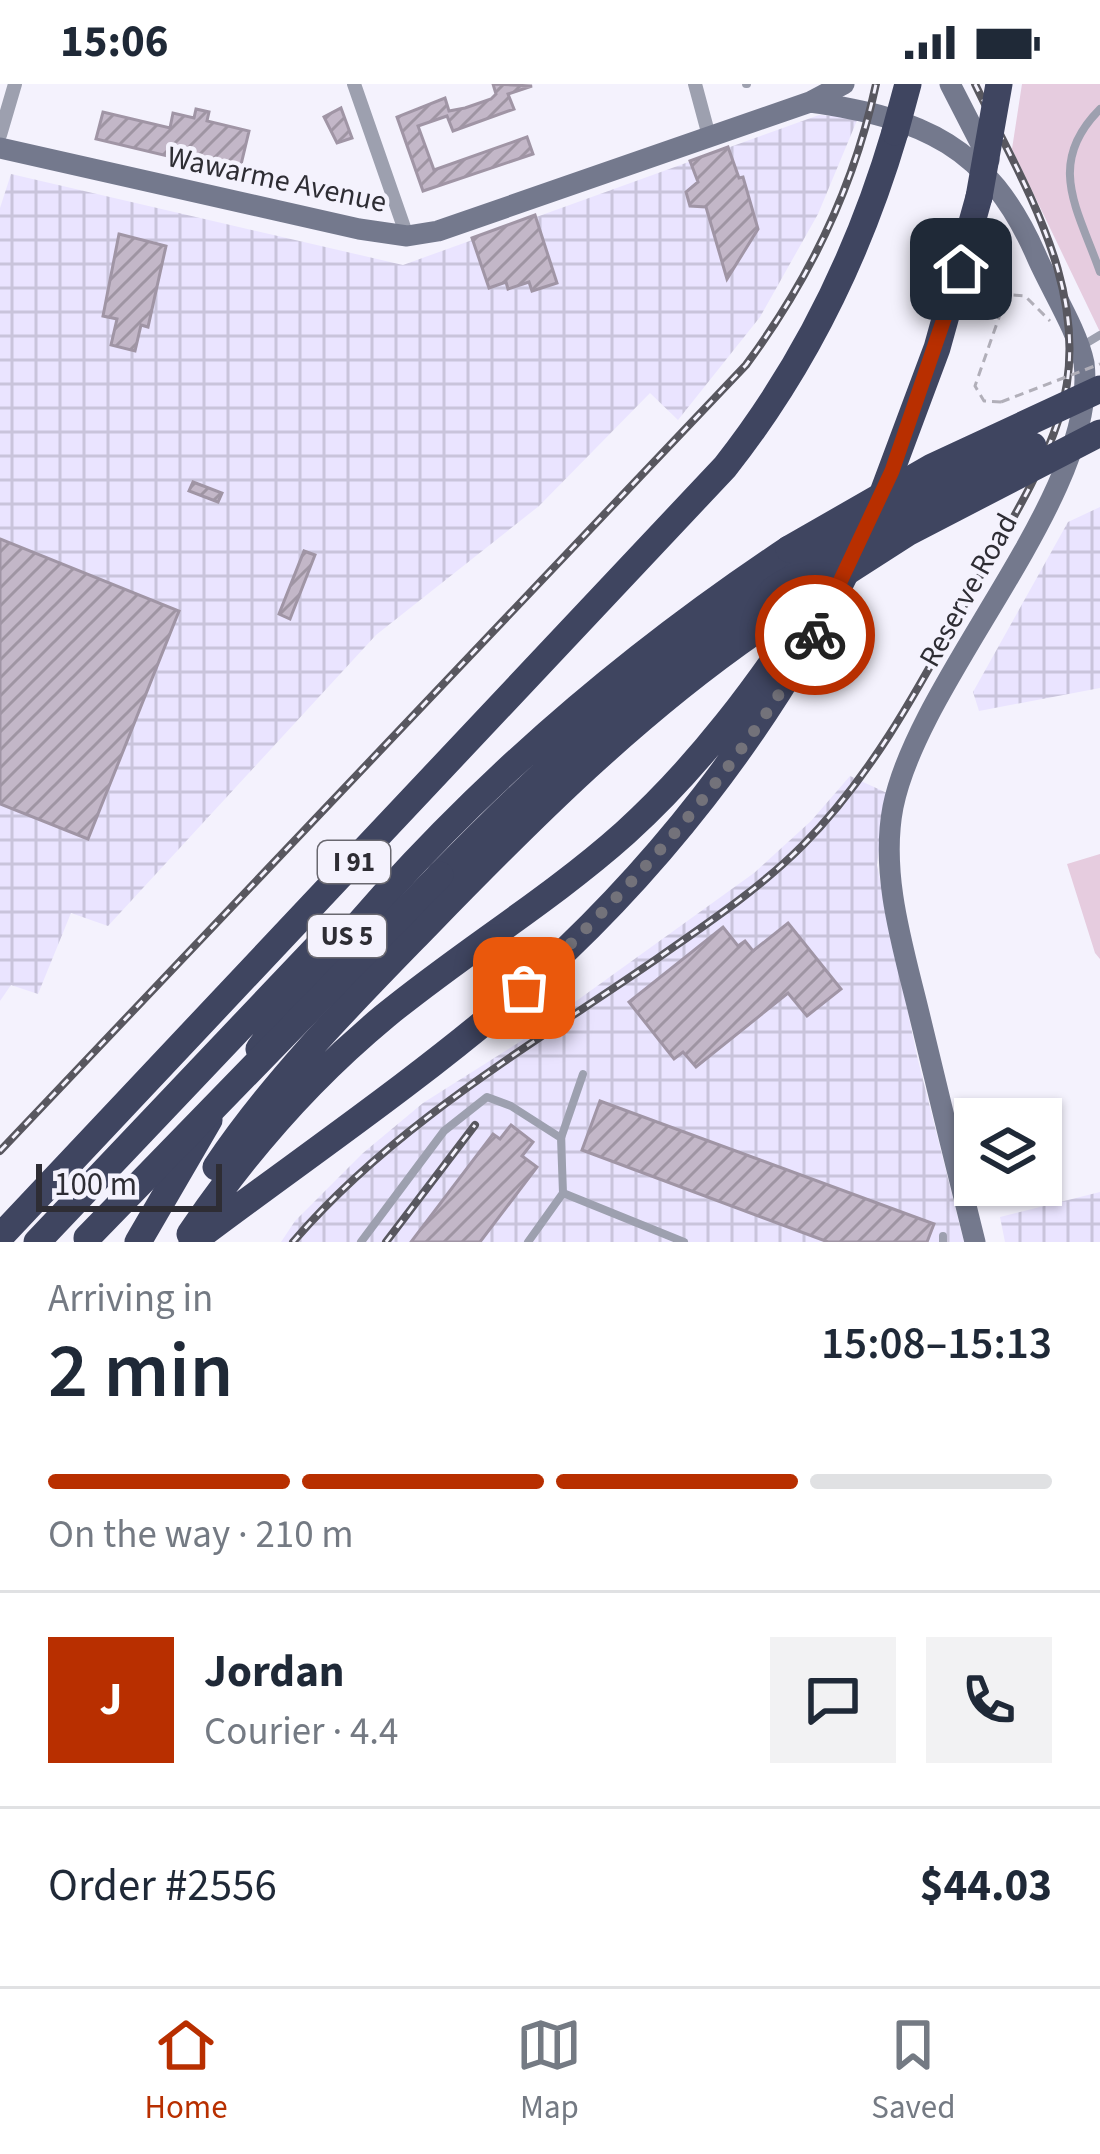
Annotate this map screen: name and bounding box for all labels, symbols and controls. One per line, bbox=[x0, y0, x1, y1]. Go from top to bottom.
text: 15:06 bbox=[60, 10, 169, 74]
street label: Wawarme Avenue bbox=[163, 135, 391, 224]
pin bbox=[910, 218, 1012, 320]
icon: home bbox=[928, 236, 994, 302]
street label: Reserve Road bbox=[909, 506, 1028, 675]
courier bbox=[755, 575, 875, 695]
icon: bike bbox=[782, 602, 848, 668]
road number: I 91 bbox=[318, 841, 390, 883]
road number: US 5 bbox=[308, 915, 386, 957]
pin bbox=[473, 937, 575, 1039]
icon: bag bbox=[491, 955, 557, 1021]
map controls bbox=[954, 1098, 1062, 1206]
button: layers bbox=[954, 1098, 1062, 1206]
scale bar bbox=[36, 1158, 222, 1211]
text: 100 m bbox=[54, 1161, 137, 1208]
text: Arriving in bbox=[48, 1271, 213, 1327]
text: 15:08–15:13 bbox=[821, 1312, 1052, 1376]
text: 2 min bbox=[48, 1316, 233, 1427]
text: On the way · 210 m bbox=[48, 1507, 354, 1563]
button: chat bbox=[770, 1637, 896, 1763]
button: phone bbox=[926, 1637, 1052, 1763]
text: Jordan bbox=[204, 1640, 345, 1704]
text: J bbox=[100, 1668, 122, 1732]
text: Courier · 4.4 bbox=[204, 1704, 398, 1760]
text: Order #2556 bbox=[48, 1854, 277, 1918]
text: $44.03 bbox=[920, 1854, 1052, 1918]
tab: Home bbox=[144, 2012, 228, 2131]
tab: Map bbox=[516, 2012, 582, 2131]
tab: Saved bbox=[871, 2012, 956, 2131]

